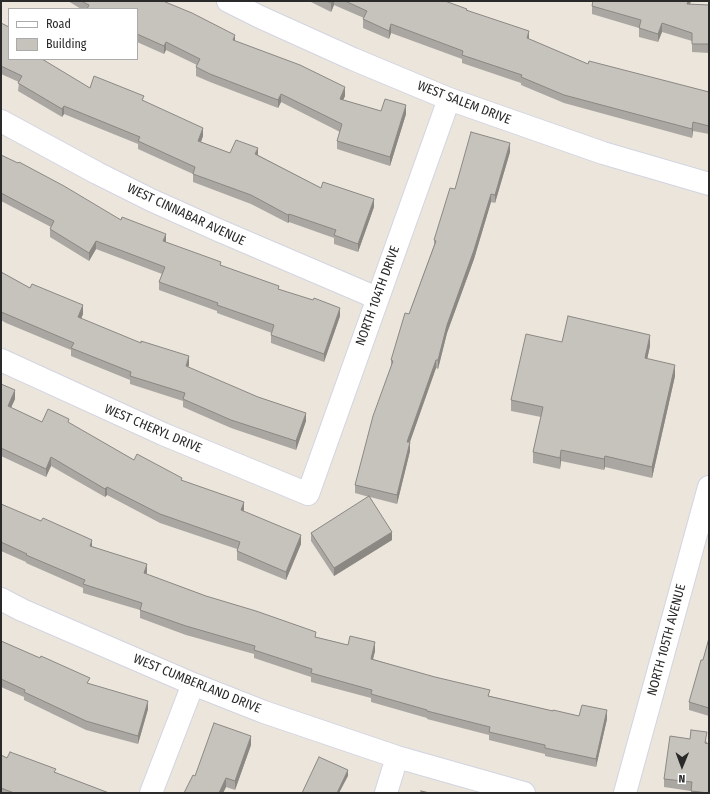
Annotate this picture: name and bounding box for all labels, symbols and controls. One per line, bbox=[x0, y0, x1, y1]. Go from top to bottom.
legend bbox=[8, 8, 138, 60]
text: Road bbox=[46, 17, 71, 31]
text: Building bbox=[46, 37, 86, 51]
street label: WEST SALEM DRIVE bbox=[415, 78, 513, 128]
street label: WEST CINNABAR AVENUE bbox=[124, 181, 248, 249]
street label: NORTH 104TH DRIVE bbox=[353, 244, 403, 348]
street label: WEST CHERYL DRIVE bbox=[102, 401, 204, 457]
street label: NORTH 105TH AVENUE bbox=[645, 582, 689, 698]
street label: WEST CUMBERLAND DRIVE bbox=[131, 651, 263, 717]
north arrow bbox=[662, 746, 702, 786]
text: N bbox=[678, 772, 685, 785]

